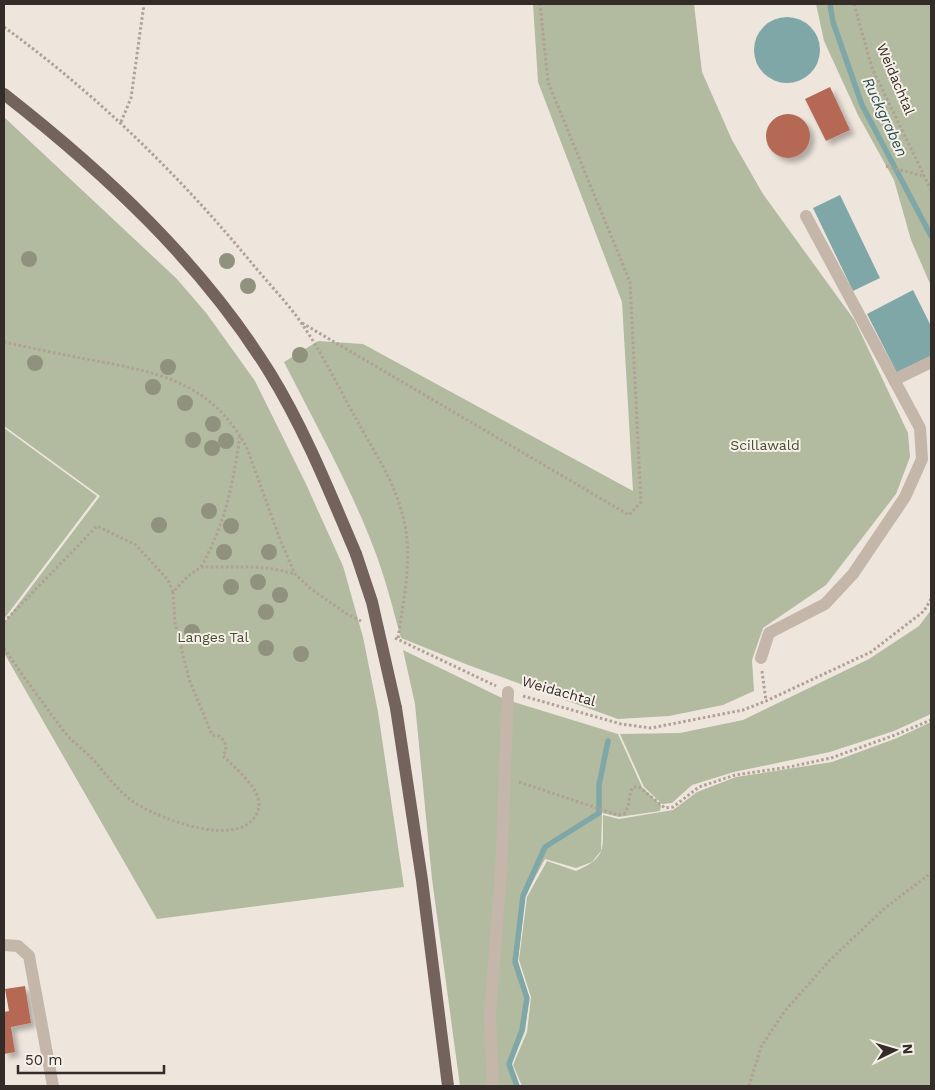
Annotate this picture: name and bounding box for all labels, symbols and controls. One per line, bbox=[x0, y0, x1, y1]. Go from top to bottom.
street label: Weidachtal bbox=[874, 41, 918, 118]
water label: Ruckgraben bbox=[859, 74, 911, 160]
park label: Scillawald bbox=[730, 437, 800, 453]
park label: Langes Tal bbox=[177, 629, 249, 645]
street label: Weidachtal bbox=[520, 673, 598, 709]
north arrow bbox=[870, 1025, 920, 1075]
scale bar bbox=[18, 1042, 164, 1074]
text: N bbox=[900, 1043, 916, 1055]
text: 50 m bbox=[25, 1051, 62, 1069]

